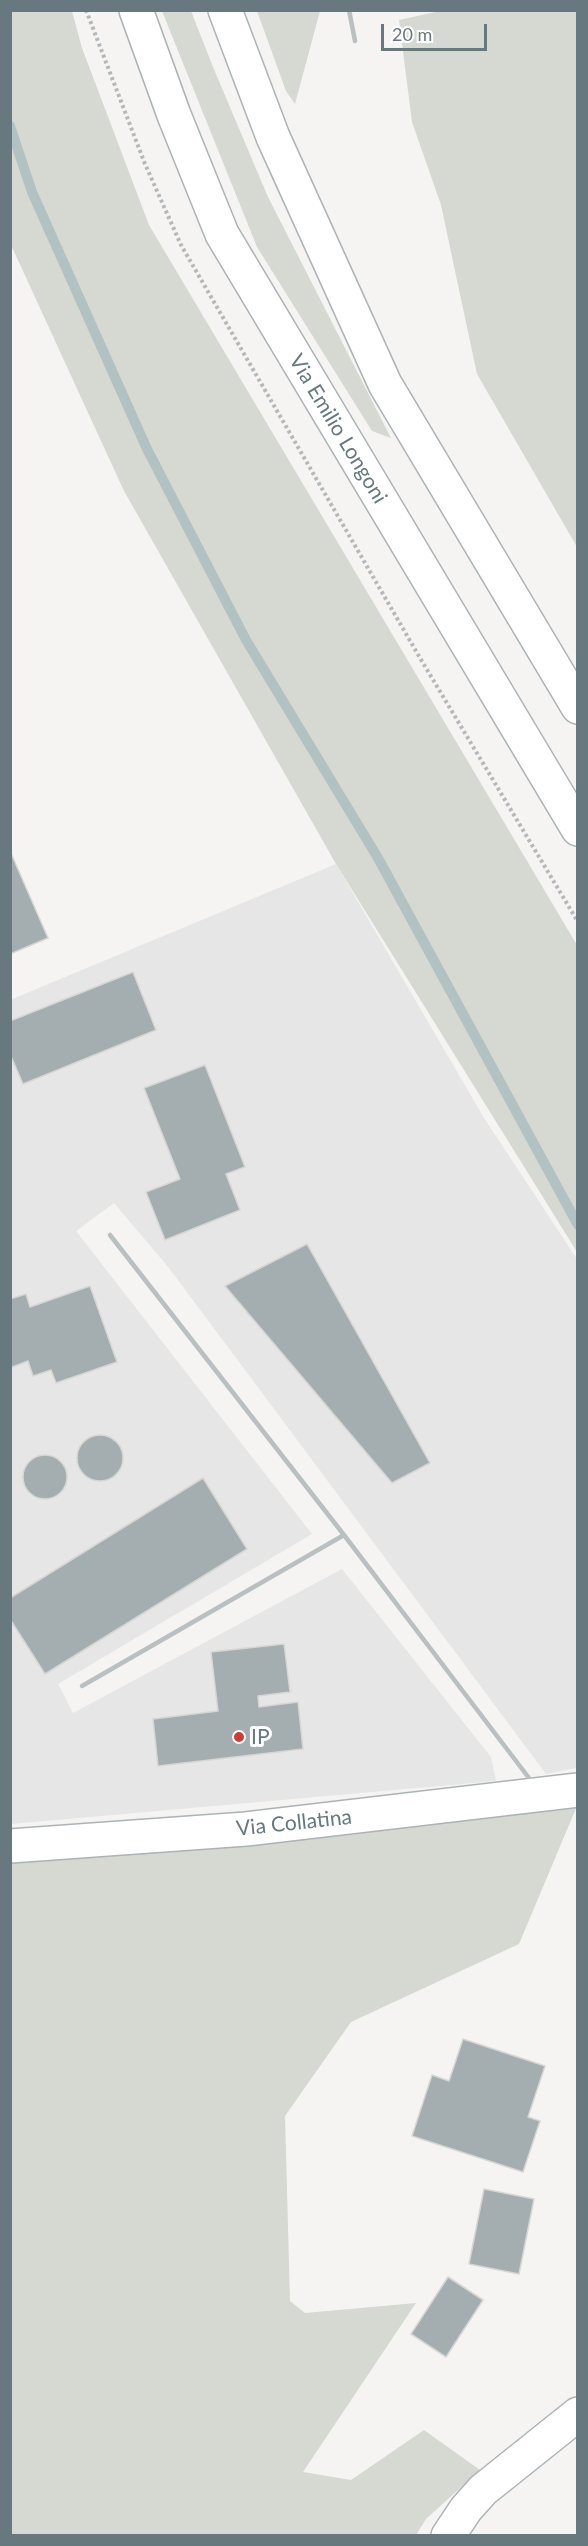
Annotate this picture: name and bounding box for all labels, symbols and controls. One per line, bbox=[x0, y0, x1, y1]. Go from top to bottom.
scale bar bbox=[384, 12, 490, 50]
text: 20 m bbox=[392, 23, 432, 45]
street label: Via Emilio Longoni bbox=[284, 350, 392, 508]
place label: IP bbox=[251, 1724, 269, 1750]
marker: IP bbox=[232, 1730, 246, 1744]
street label: Via Collatina bbox=[235, 1804, 353, 1842]

